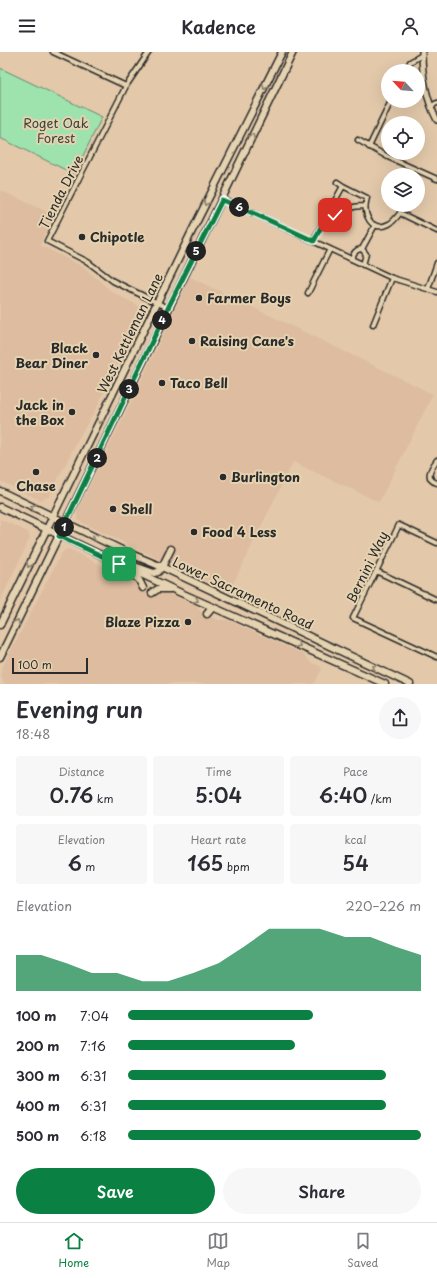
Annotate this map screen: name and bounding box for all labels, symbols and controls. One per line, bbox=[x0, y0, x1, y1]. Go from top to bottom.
text: Kadence bbox=[181, 13, 256, 40]
icon: menu bbox=[16, 15, 38, 37]
icon: person bbox=[399, 15, 421, 37]
north arrow bbox=[381, 64, 425, 108]
map controls bbox=[381, 64, 425, 212]
one-way arrow bbox=[262, 83, 269, 90]
park label: Roget Oak Forest bbox=[23, 113, 89, 147]
button: locate bbox=[381, 116, 425, 160]
one-way arrow bbox=[247, 132, 255, 140]
street label: Tienda Drive bbox=[34, 151, 87, 232]
button: layers bbox=[381, 168, 425, 212]
pin: 6 bbox=[229, 197, 249, 217]
text: 6 bbox=[235, 198, 243, 215]
pin bbox=[318, 198, 352, 232]
one-way arrow bbox=[203, 199, 211, 206]
icon: check bbox=[324, 204, 346, 226]
place label: Chipotle bbox=[90, 227, 145, 246]
marker: Chipotle bbox=[77, 232, 87, 242]
pin: 5 bbox=[186, 241, 206, 261]
text: 5 bbox=[192, 242, 200, 259]
street label: West Kettleman Lane bbox=[92, 269, 167, 396]
place label: Farmer Boys bbox=[207, 288, 291, 307]
marker: Farmer Boys bbox=[194, 293, 204, 303]
pin: 4 bbox=[152, 310, 172, 330]
text: 4 bbox=[158, 311, 166, 328]
place label: Raising Cane's bbox=[200, 331, 294, 350]
marker: Raising Cane's bbox=[187, 336, 197, 346]
place label: Black Bear Diner bbox=[15, 338, 88, 372]
marker: Black Bear Diner bbox=[91, 350, 101, 360]
place label: Taco Bell bbox=[170, 373, 228, 392]
marker: Taco Bell bbox=[157, 378, 167, 388]
pin: 3 bbox=[119, 379, 139, 399]
text: 3 bbox=[125, 380, 133, 397]
place label: Jack in the Box bbox=[16, 395, 64, 429]
marker: Jack in the Box bbox=[67, 407, 77, 417]
one-way arrow bbox=[97, 416, 105, 424]
pin: 2 bbox=[87, 448, 107, 468]
text: 2 bbox=[93, 449, 101, 466]
marker: Chase bbox=[31, 467, 41, 477]
place label: Burlington bbox=[231, 467, 300, 486]
marker: Burlington bbox=[218, 472, 228, 482]
place label: Chase bbox=[16, 476, 56, 495]
place label: Shell bbox=[121, 499, 153, 518]
one-way arrow bbox=[29, 504, 37, 512]
marker: Shell bbox=[108, 504, 118, 514]
pin: 1 bbox=[54, 517, 74, 537]
text: 1 bbox=[61, 518, 67, 535]
place label: Food 4 Less bbox=[202, 522, 276, 541]
marker: Food 4 Less bbox=[189, 527, 199, 537]
street label: Bernini Way bbox=[341, 528, 392, 606]
one-way arrow bbox=[92, 534, 100, 542]
pin bbox=[102, 547, 136, 581]
street label: Lower Sacramento Road bbox=[170, 552, 317, 634]
icon: arrive bbox=[108, 553, 130, 575]
one-way arrow bbox=[26, 561, 34, 568]
one-way arrow bbox=[192, 595, 199, 603]
place label: Blaze Pizza bbox=[105, 612, 180, 631]
marker: Blaze Pizza bbox=[183, 617, 193, 627]
one-way arrow bbox=[12, 618, 20, 626]
one-way arrow bbox=[294, 640, 302, 648]
scale bar bbox=[12, 656, 88, 675]
text: 100 m bbox=[18, 656, 52, 673]
one-way arrow bbox=[371, 664, 379, 672]
text: Evening run bbox=[16, 692, 143, 725]
button: share bbox=[379, 697, 421, 739]
text: 18:48 bbox=[16, 724, 50, 743]
text: Distance bbox=[58, 763, 105, 780]
text: Time bbox=[206, 763, 232, 780]
text: Pace bbox=[343, 763, 368, 780]
text: 0.76 bbox=[50, 780, 93, 810]
text: 5:04 bbox=[195, 780, 242, 810]
text: 6:40 bbox=[319, 780, 367, 810]
text: km bbox=[93, 790, 113, 807]
text: /km bbox=[367, 790, 392, 807]
text: Elevation bbox=[58, 831, 105, 848]
text: Heart rate bbox=[191, 831, 246, 848]
text: kcal bbox=[345, 831, 366, 848]
text: 6 bbox=[68, 848, 82, 878]
text: 165 bbox=[187, 848, 223, 878]
text: 54 bbox=[342, 848, 369, 878]
text: m bbox=[82, 858, 95, 875]
text: bpm bbox=[223, 858, 250, 875]
text: Elevation bbox=[16, 896, 72, 915]
text: 220–226 m bbox=[346, 896, 421, 915]
text: 100 m bbox=[16, 1006, 57, 1025]
text: 7:04 bbox=[80, 1006, 109, 1025]
text: 200 m bbox=[16, 1036, 60, 1055]
text: 7:16 bbox=[80, 1036, 106, 1055]
text: 300 m bbox=[16, 1066, 60, 1085]
text: 6:31 bbox=[80, 1066, 106, 1085]
text: 400 m bbox=[16, 1096, 60, 1115]
text: 6:31 bbox=[80, 1096, 106, 1115]
text: 500 m bbox=[16, 1126, 59, 1145]
text: 6:18 bbox=[80, 1126, 107, 1145]
button: Save bbox=[16, 1168, 215, 1214]
button: Share bbox=[223, 1168, 421, 1214]
tab: Home bbox=[59, 1230, 89, 1271]
tab: Map bbox=[206, 1230, 230, 1271]
tab: Saved bbox=[347, 1230, 378, 1271]

